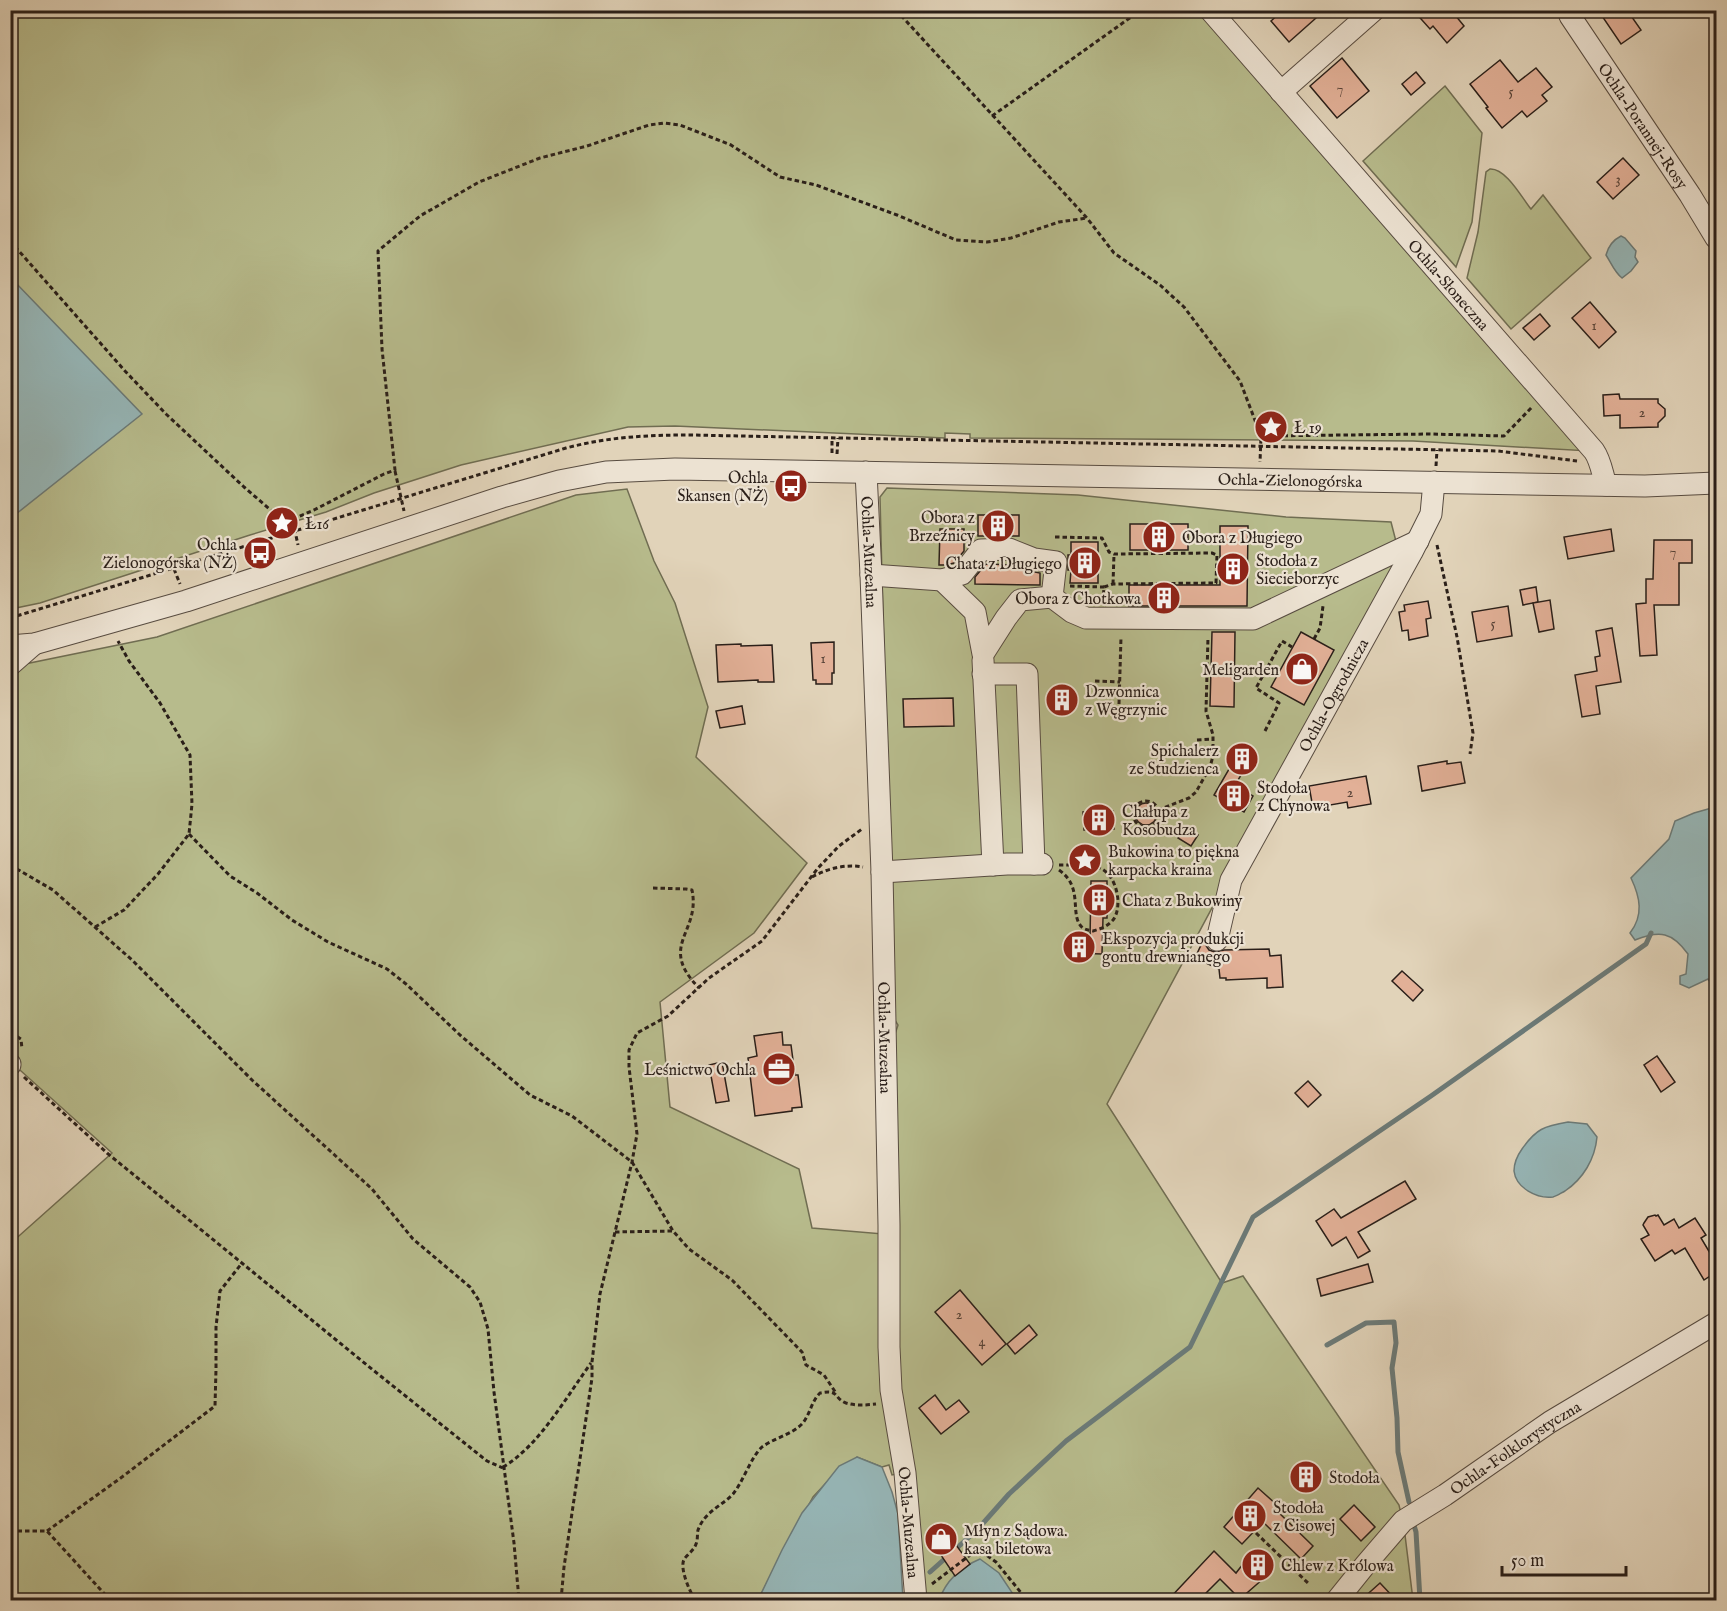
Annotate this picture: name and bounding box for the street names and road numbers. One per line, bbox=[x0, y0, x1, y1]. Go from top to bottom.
street label: Ochla-Porannej-Rosy bbox=[1592, 60, 1691, 194]
street label: Ochla-Słoneczna bbox=[1403, 236, 1493, 335]
street label: Ochla-Zielonogórska bbox=[1218, 471, 1362, 493]
street label: Ochla-Muzealna bbox=[855, 496, 880, 608]
street label: Ochla-Ogrodnicza bbox=[1296, 636, 1374, 756]
street label: Ochla-Muzealna bbox=[872, 981, 894, 1094]
street label: Ochla-Folklorystyczna bbox=[1447, 1398, 1585, 1501]
street label: Ochla-Muzealna bbox=[892, 1465, 922, 1579]

